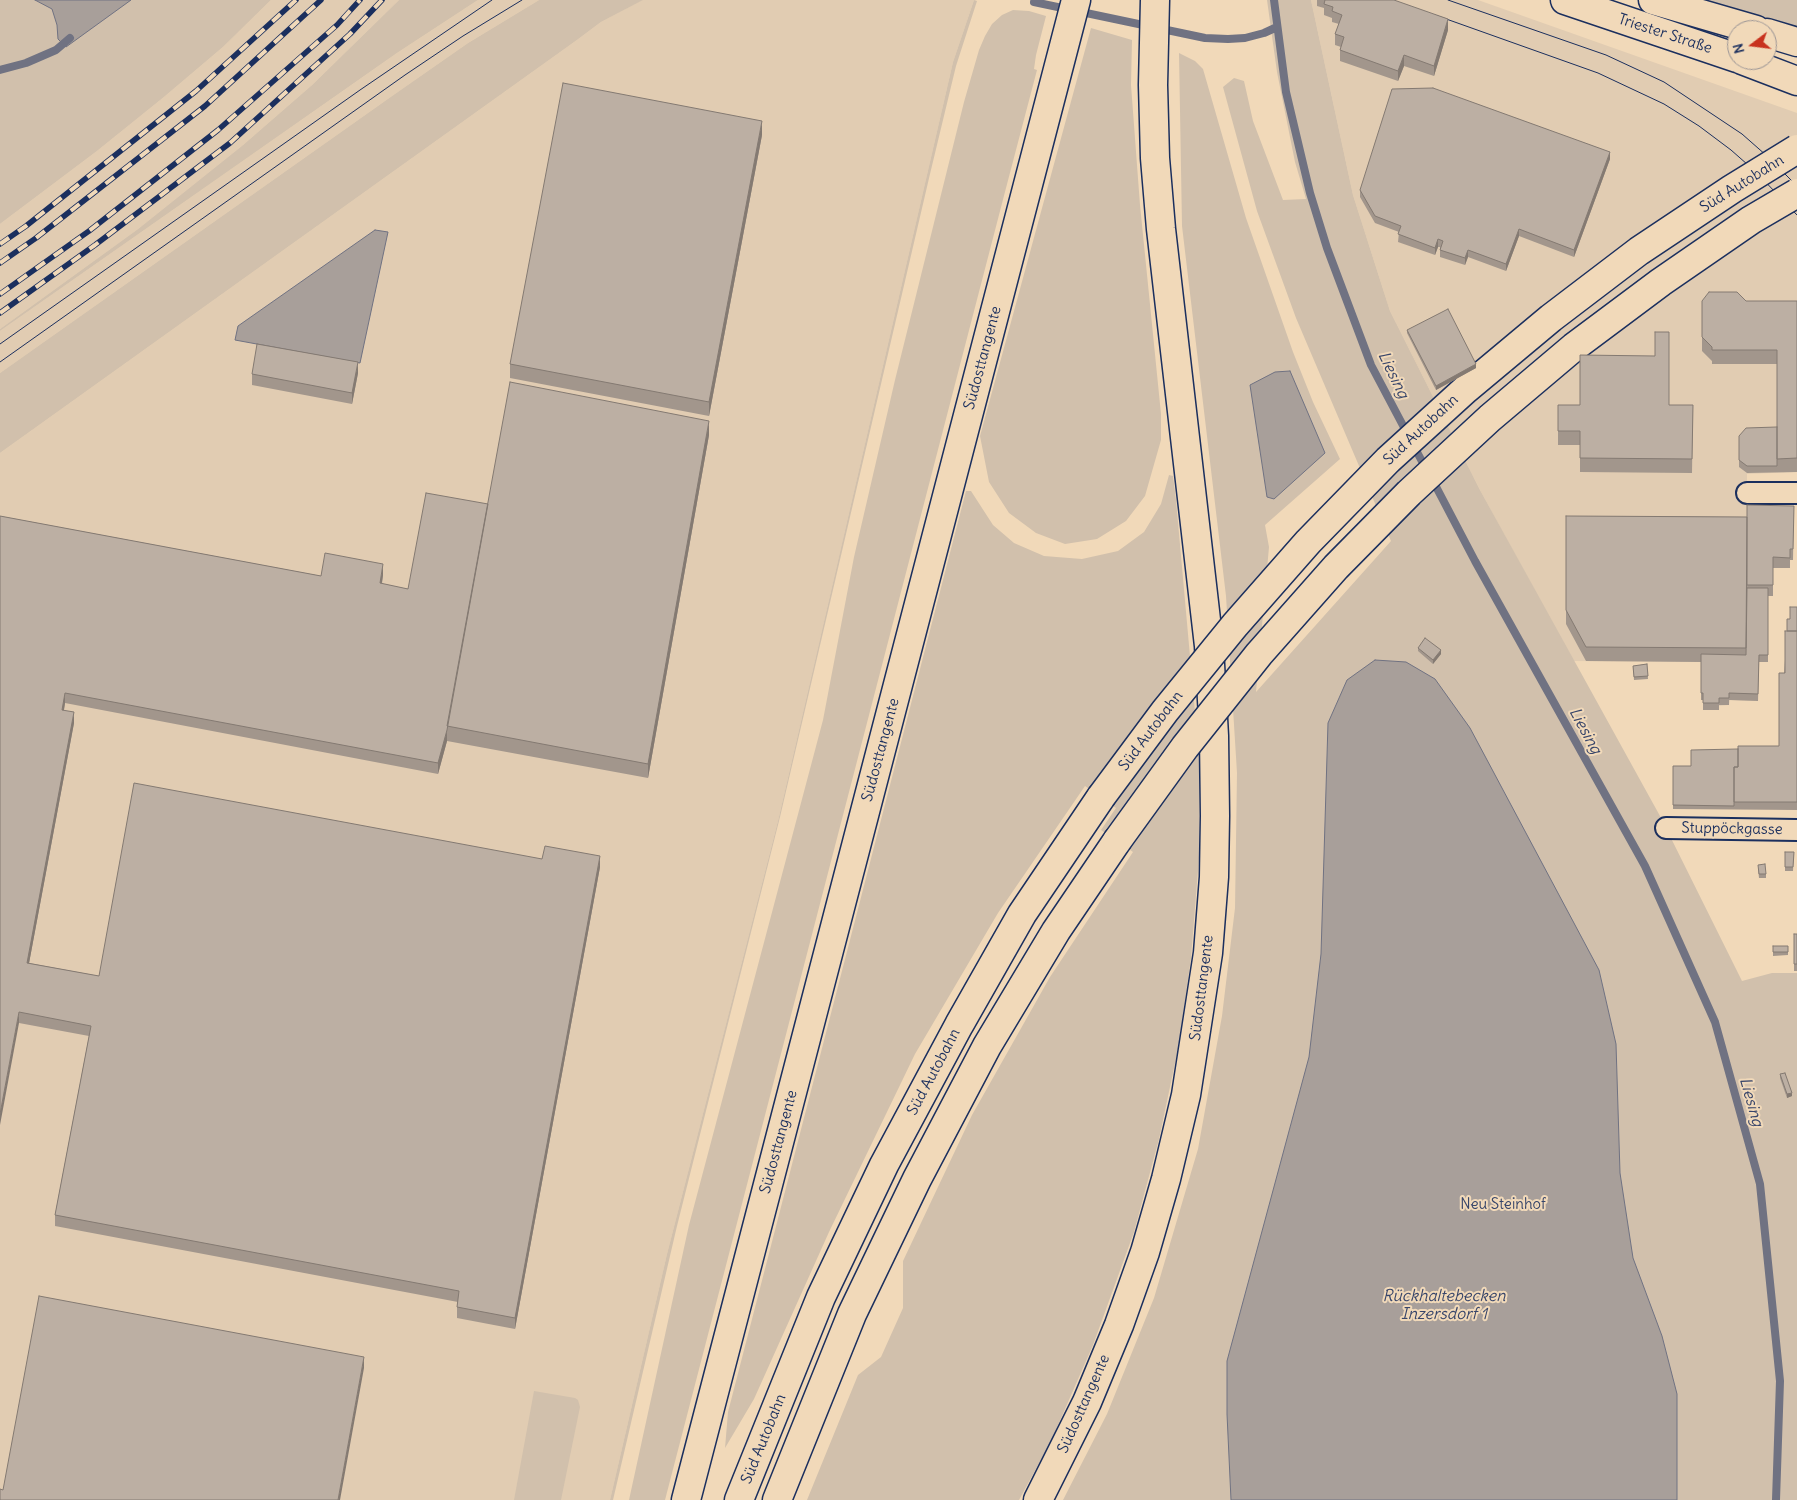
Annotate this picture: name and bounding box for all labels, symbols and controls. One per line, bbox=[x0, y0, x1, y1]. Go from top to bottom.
street label: Triester Straße bbox=[1616, 10, 1714, 58]
north arrow bbox=[1727, 20, 1777, 70]
text: N bbox=[1729, 42, 1748, 56]
street label: Süd Autobahn bbox=[1697, 151, 1787, 217]
street label: Südosttangente bbox=[961, 304, 1005, 412]
water label: Liesing bbox=[1373, 348, 1413, 402]
street label: Süd Autobahn bbox=[1380, 391, 1462, 469]
street label: Süd Autobahn bbox=[1115, 687, 1187, 775]
street label: Südosttangente bbox=[859, 696, 903, 804]
water label: Liesing bbox=[1564, 704, 1606, 758]
street label: Stuppöckgasse bbox=[1681, 819, 1783, 839]
street label: Südosttangente bbox=[1187, 934, 1217, 1042]
street label: Süd Autobahn bbox=[904, 1026, 964, 1118]
water label: Liesing bbox=[1735, 1075, 1767, 1129]
street label: Südosttangente bbox=[757, 1088, 801, 1196]
park label: Neu Steinhof bbox=[1460, 1196, 1546, 1214]
water label: Rückhaltebecken Inzersdorf 1 bbox=[1383, 1286, 1505, 1324]
street label: Südosttangente bbox=[1054, 1352, 1114, 1456]
street label: Süd Autobahn bbox=[738, 1391, 790, 1487]

